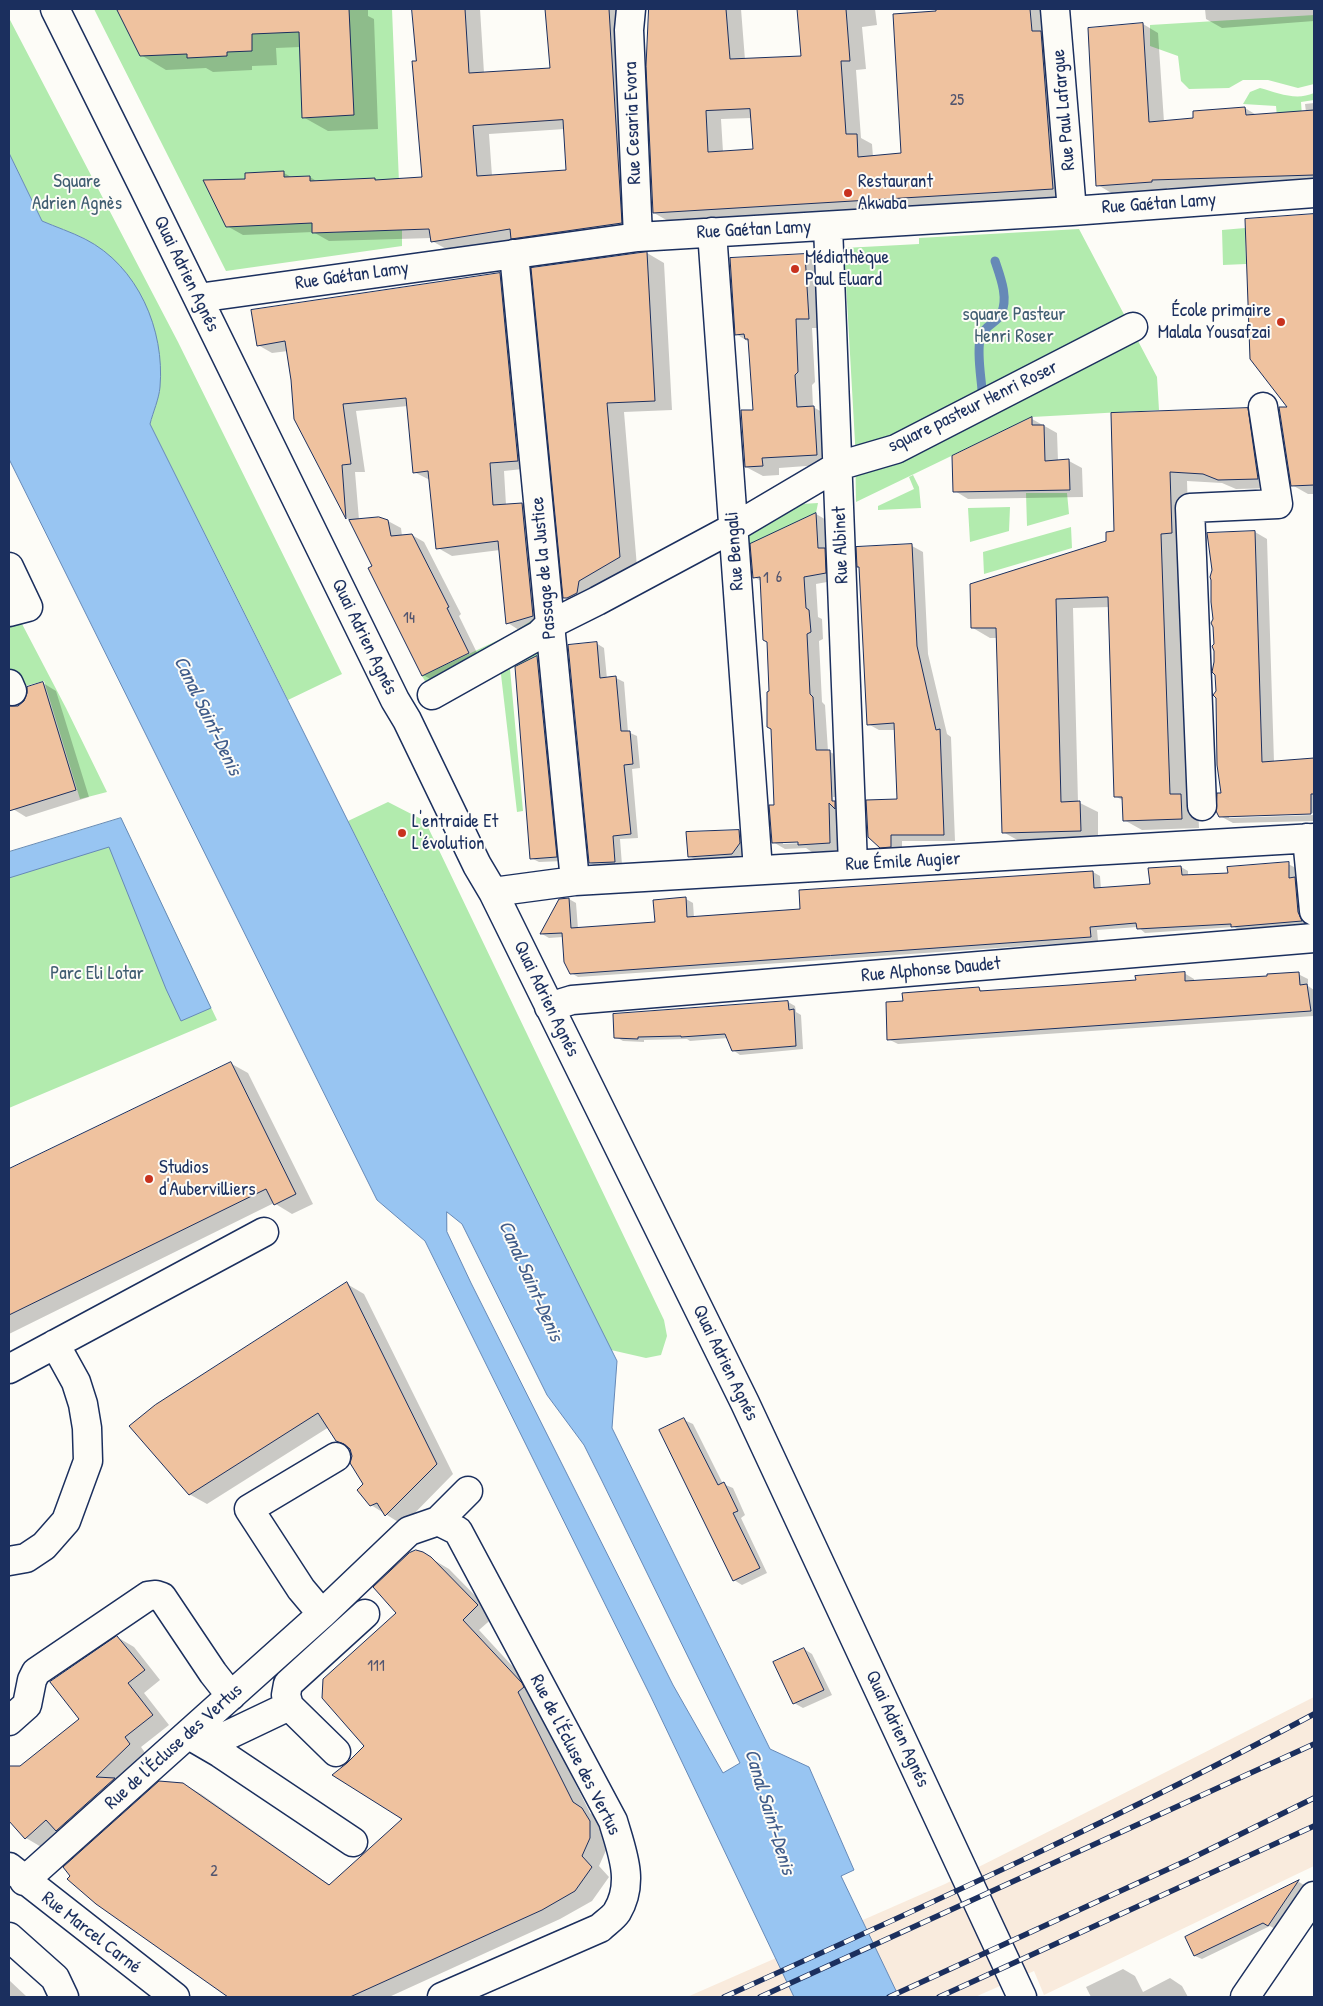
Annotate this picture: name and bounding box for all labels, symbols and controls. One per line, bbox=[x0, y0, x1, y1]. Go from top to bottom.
street label: Rue Paul Lafargue bbox=[1047, 48, 1081, 172]
street label: Rue Cesaria Evora bbox=[619, 61, 647, 185]
house number: 25 bbox=[950, 91, 964, 111]
park label: Square Adrien Agnès bbox=[32, 171, 122, 215]
place label: Restaurant Akwaba bbox=[858, 171, 933, 215]
marker: Restaurant Akwaba bbox=[842, 187, 854, 199]
street label: Rue Gaétan Lamy bbox=[1101, 189, 1217, 219]
street label: Quai Adrien Agnés bbox=[148, 212, 224, 336]
street label: Rue Gaétan Lamy bbox=[696, 216, 812, 244]
place label: Médiathèque Paul Eluard bbox=[805, 247, 889, 291]
street label: Rue Gaétan Lamy bbox=[294, 257, 410, 295]
marker: Médiathèque Paul Eluard bbox=[789, 263, 801, 275]
place label: École primaire Malala Yousafzai bbox=[1158, 300, 1271, 344]
park label: square Pasteur Henri Roser bbox=[962, 304, 1066, 348]
marker: École primaire Malala Yousafzai bbox=[1275, 316, 1287, 328]
street label: square pasteur Henri Roser bbox=[884, 356, 1062, 458]
street label: Passage de la Justice bbox=[526, 496, 562, 640]
street label: Rue Albinet bbox=[828, 506, 854, 584]
street label: Rue Bengali bbox=[721, 511, 749, 591]
house number: 6 bbox=[776, 568, 782, 588]
house number: 1 bbox=[763, 569, 769, 589]
street label: Quai Adrien Agnés bbox=[326, 575, 402, 699]
house number: 14 bbox=[403, 609, 415, 629]
water label: Canal Saint-Denis bbox=[168, 652, 246, 780]
place label: L'entraide Et L'évolution bbox=[412, 811, 498, 855]
marker: L'entraide Et L'évolution bbox=[396, 827, 408, 839]
street label: Rue Émile Augier bbox=[845, 848, 961, 876]
street label: Quai Adrien Agnés bbox=[508, 937, 584, 1061]
street label: Rue Alphonse Daudet bbox=[860, 953, 1002, 987]
park label: Parc Eli Lotar bbox=[50, 963, 144, 985]
place label: Studios d'Aubervilliers bbox=[159, 1157, 256, 1201]
marker: Studios d'Aubervilliers bbox=[143, 1173, 155, 1185]
water label: Canal Saint-Denis bbox=[493, 1217, 567, 1345]
street label: Quai Adrien Agnés bbox=[687, 1301, 763, 1425]
house number: 111 bbox=[367, 1657, 385, 1677]
street label: Quai Adrien Agnés bbox=[860, 1667, 934, 1791]
street label: Rue de l'Écluse des Vertus bbox=[525, 1671, 625, 1839]
street label: Rue de l'Écluse des Vertus bbox=[101, 1679, 247, 1815]
water label: Canal Saint-Denis bbox=[739, 1746, 799, 1878]
house number: 2 bbox=[210, 1862, 218, 1882]
street label: Rue Marcel Carné bbox=[37, 1887, 145, 1979]

